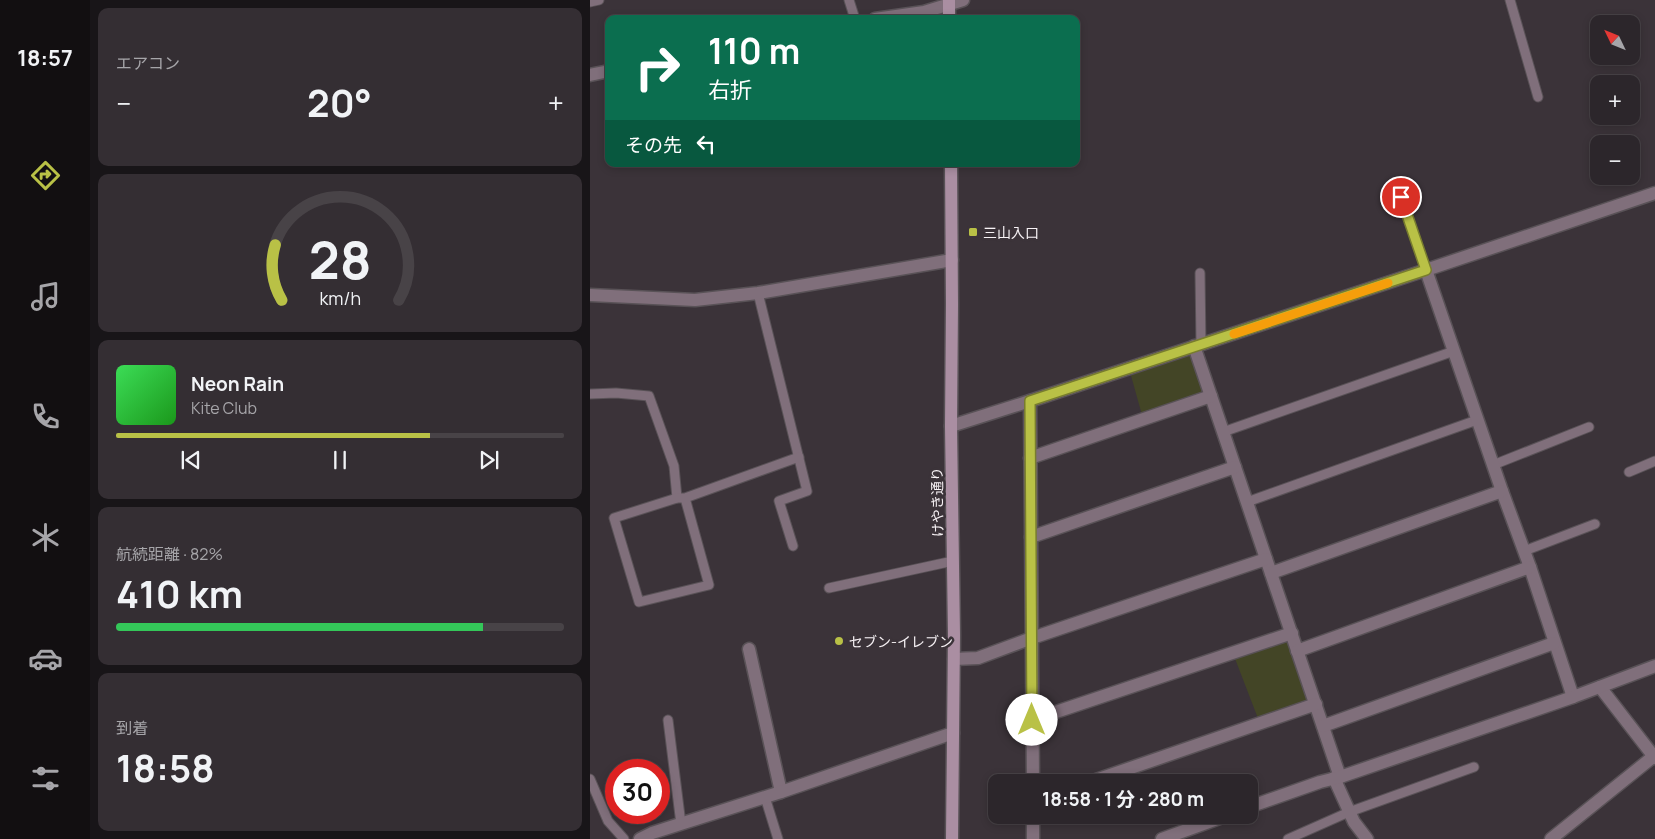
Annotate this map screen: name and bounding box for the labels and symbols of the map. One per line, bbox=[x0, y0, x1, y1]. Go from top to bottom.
north arrow bbox=[1590, 15, 1640, 65]
pin bbox=[1380, 176, 1422, 218]
place label: 三山入口 bbox=[983, 223, 1039, 242]
marker: 三山入口 bbox=[967, 226, 979, 238]
street label: けやき通り bbox=[927, 467, 947, 537]
place label: セブン-イレブン bbox=[849, 632, 953, 651]
marker: セブン-イレブン bbox=[833, 635, 845, 647]
position arrow bbox=[1005, 693, 1057, 745]
speed limit sign: 30 bbox=[605, 759, 670, 824]

